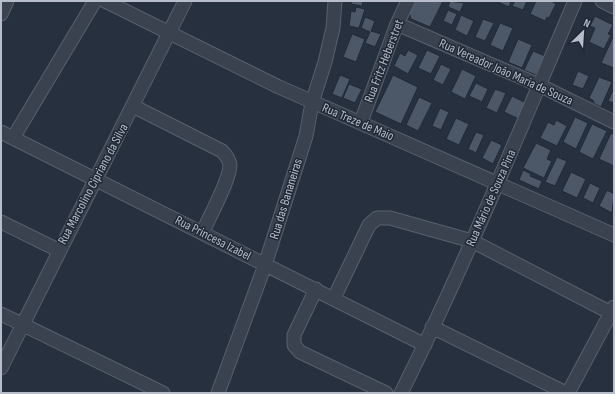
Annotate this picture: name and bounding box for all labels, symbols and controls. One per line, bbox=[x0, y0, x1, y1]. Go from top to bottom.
north arrow bbox=[563, 12, 603, 52]
text: N bbox=[582, 16, 593, 31]
street label: Rua Fritz Heberstret bbox=[361, 17, 407, 105]
street label: Rua Vereador João Maria de Souza bbox=[437, 35, 575, 109]
street label: Rua Treze de Maio bbox=[320, 100, 396, 144]
street label: Rua Marcolino Cipriano da Silva bbox=[54, 121, 132, 247]
street label: Rua Mário de Souza Pina bbox=[463, 147, 519, 249]
street label: Rua das Bananeiras bbox=[266, 156, 306, 241]
street label: Rua Princesa Izabel bbox=[172, 212, 254, 264]

